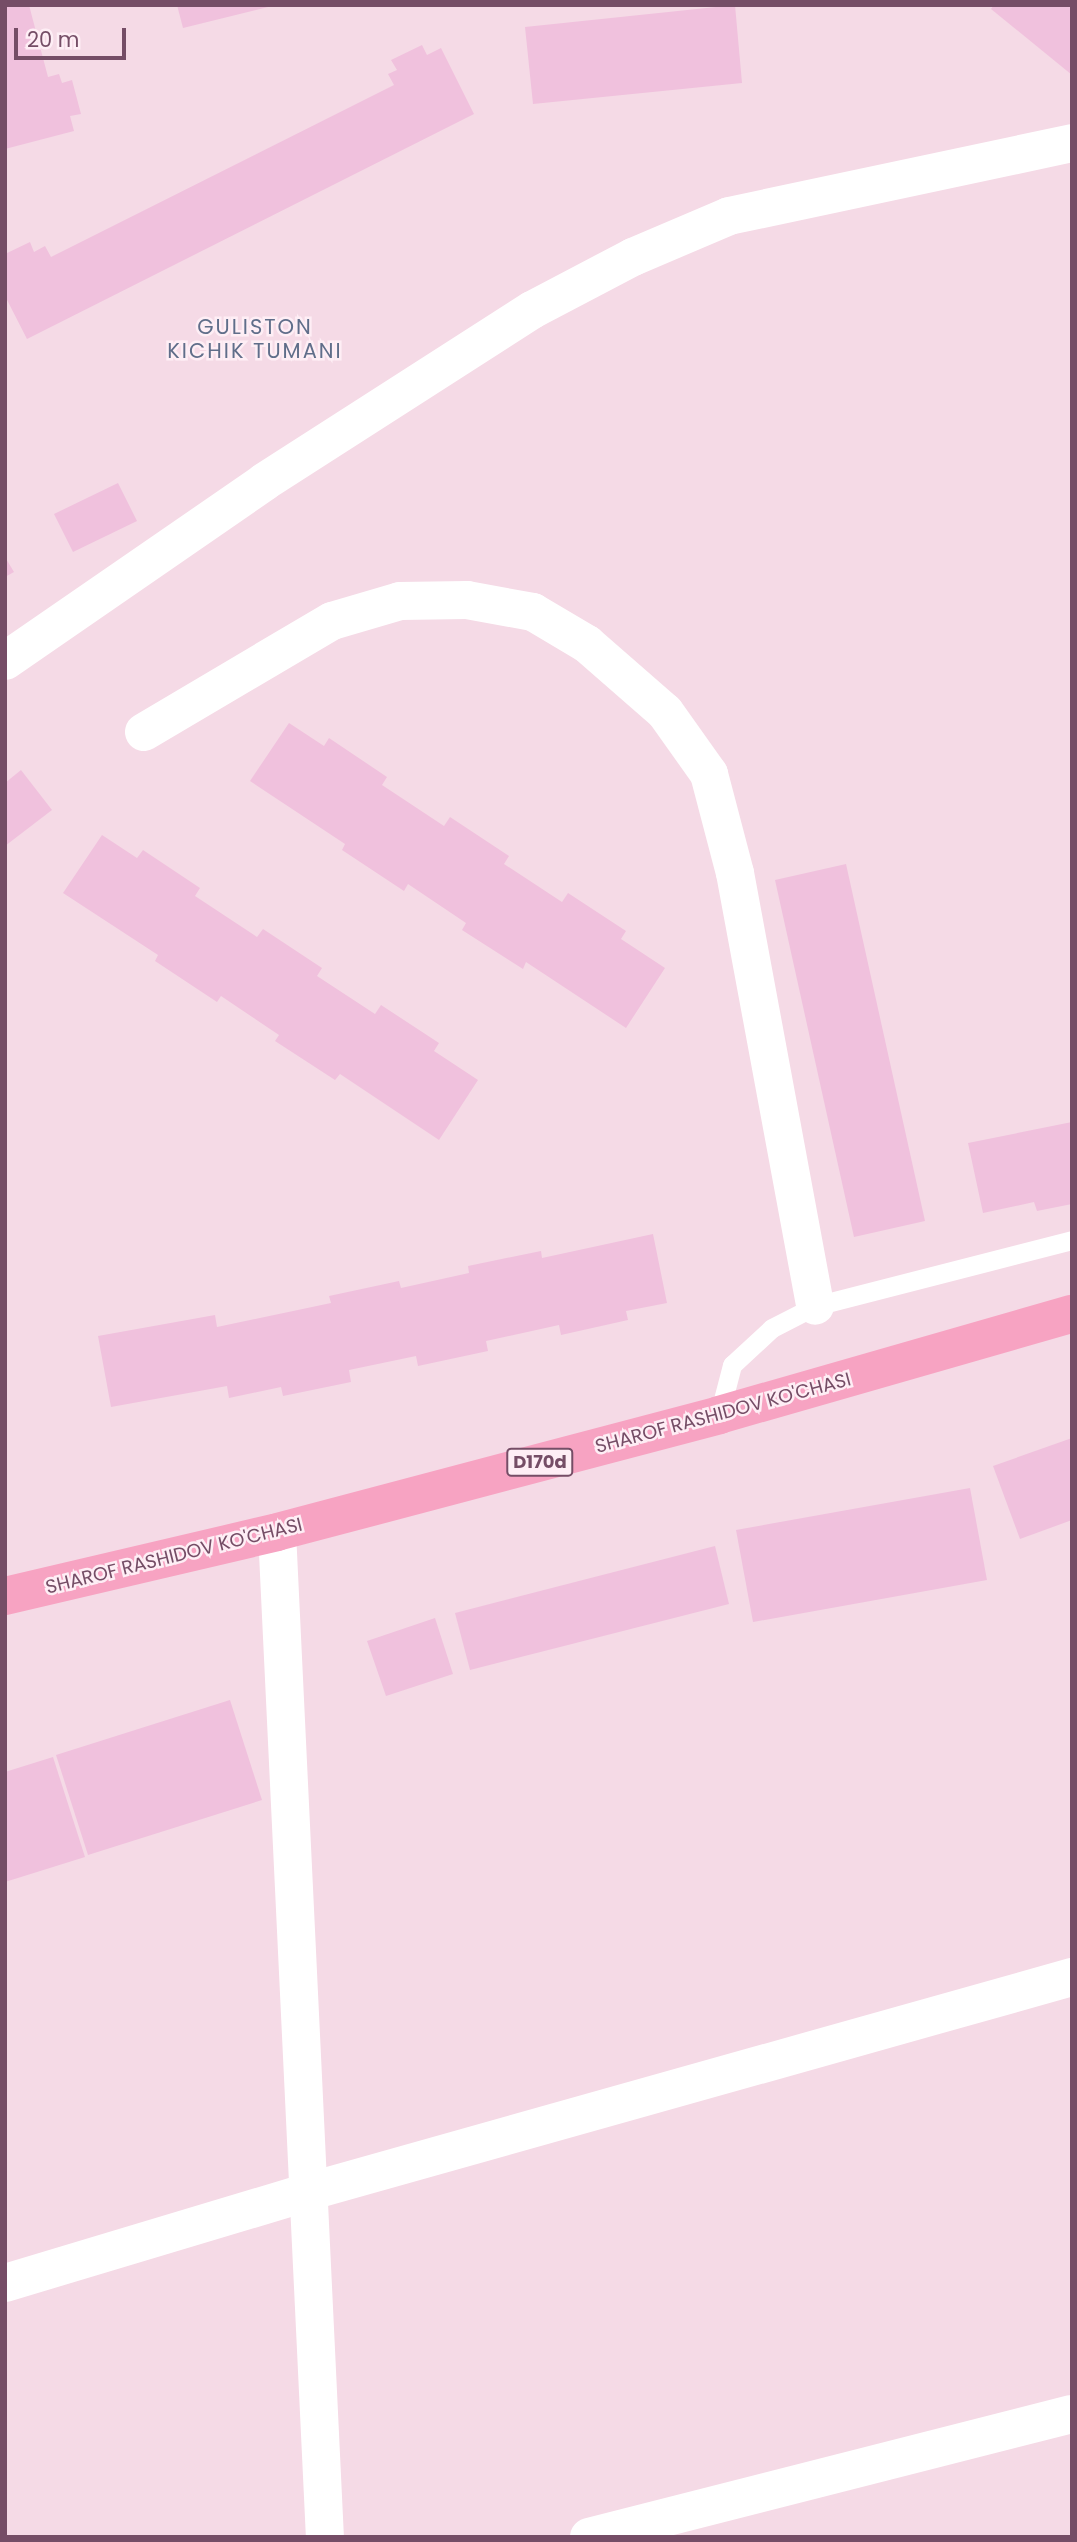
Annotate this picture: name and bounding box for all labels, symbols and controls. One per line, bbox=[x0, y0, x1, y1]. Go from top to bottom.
scale bar bbox=[18, 14, 130, 58]
text: 20 m bbox=[27, 25, 80, 54]
district label: GULISTON KICHIK TUMANI bbox=[169, 314, 341, 364]
street label: SHAROF RASHIDOV KO'CHASI bbox=[593, 1368, 853, 1458]
road number: D170d bbox=[505, 1448, 575, 1476]
street label: SHAROF RASHIDOV KO'CHASI bbox=[43, 1513, 305, 1599]

